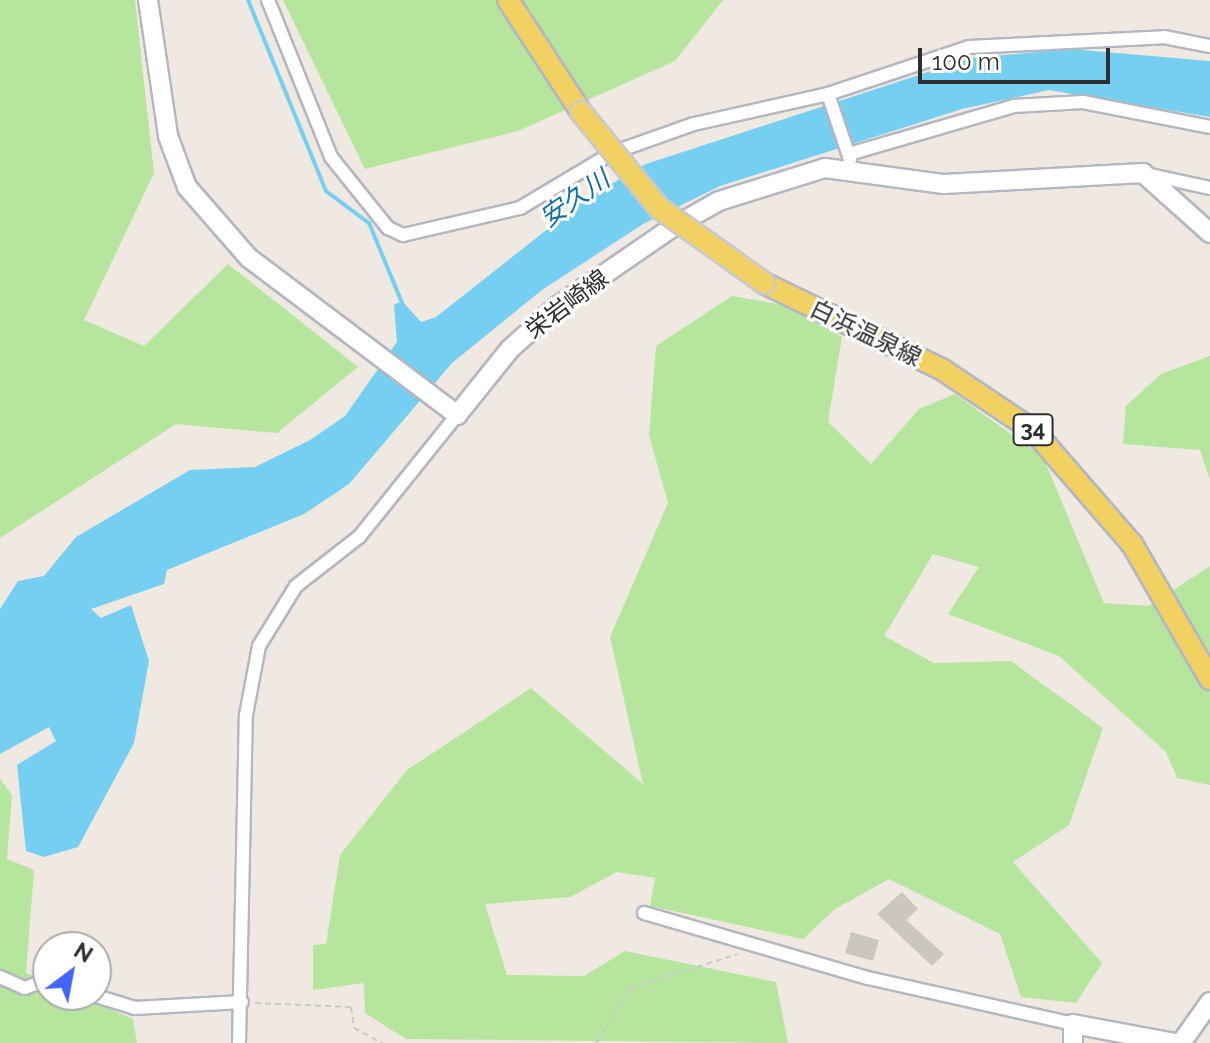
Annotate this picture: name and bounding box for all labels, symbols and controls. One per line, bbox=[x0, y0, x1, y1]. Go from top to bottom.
scale bar bbox=[922, 32, 1114, 82]
text: 100 m bbox=[932, 47, 1000, 76]
water label: 安久川 bbox=[534, 164, 616, 234]
street label: 栄岩崎線 bbox=[520, 264, 614, 344]
street label: 白浜温泉線 bbox=[806, 294, 926, 372]
road number: 34 bbox=[1011, 412, 1055, 448]
north arrow bbox=[32, 931, 112, 1011]
text: N bbox=[70, 937, 98, 968]

